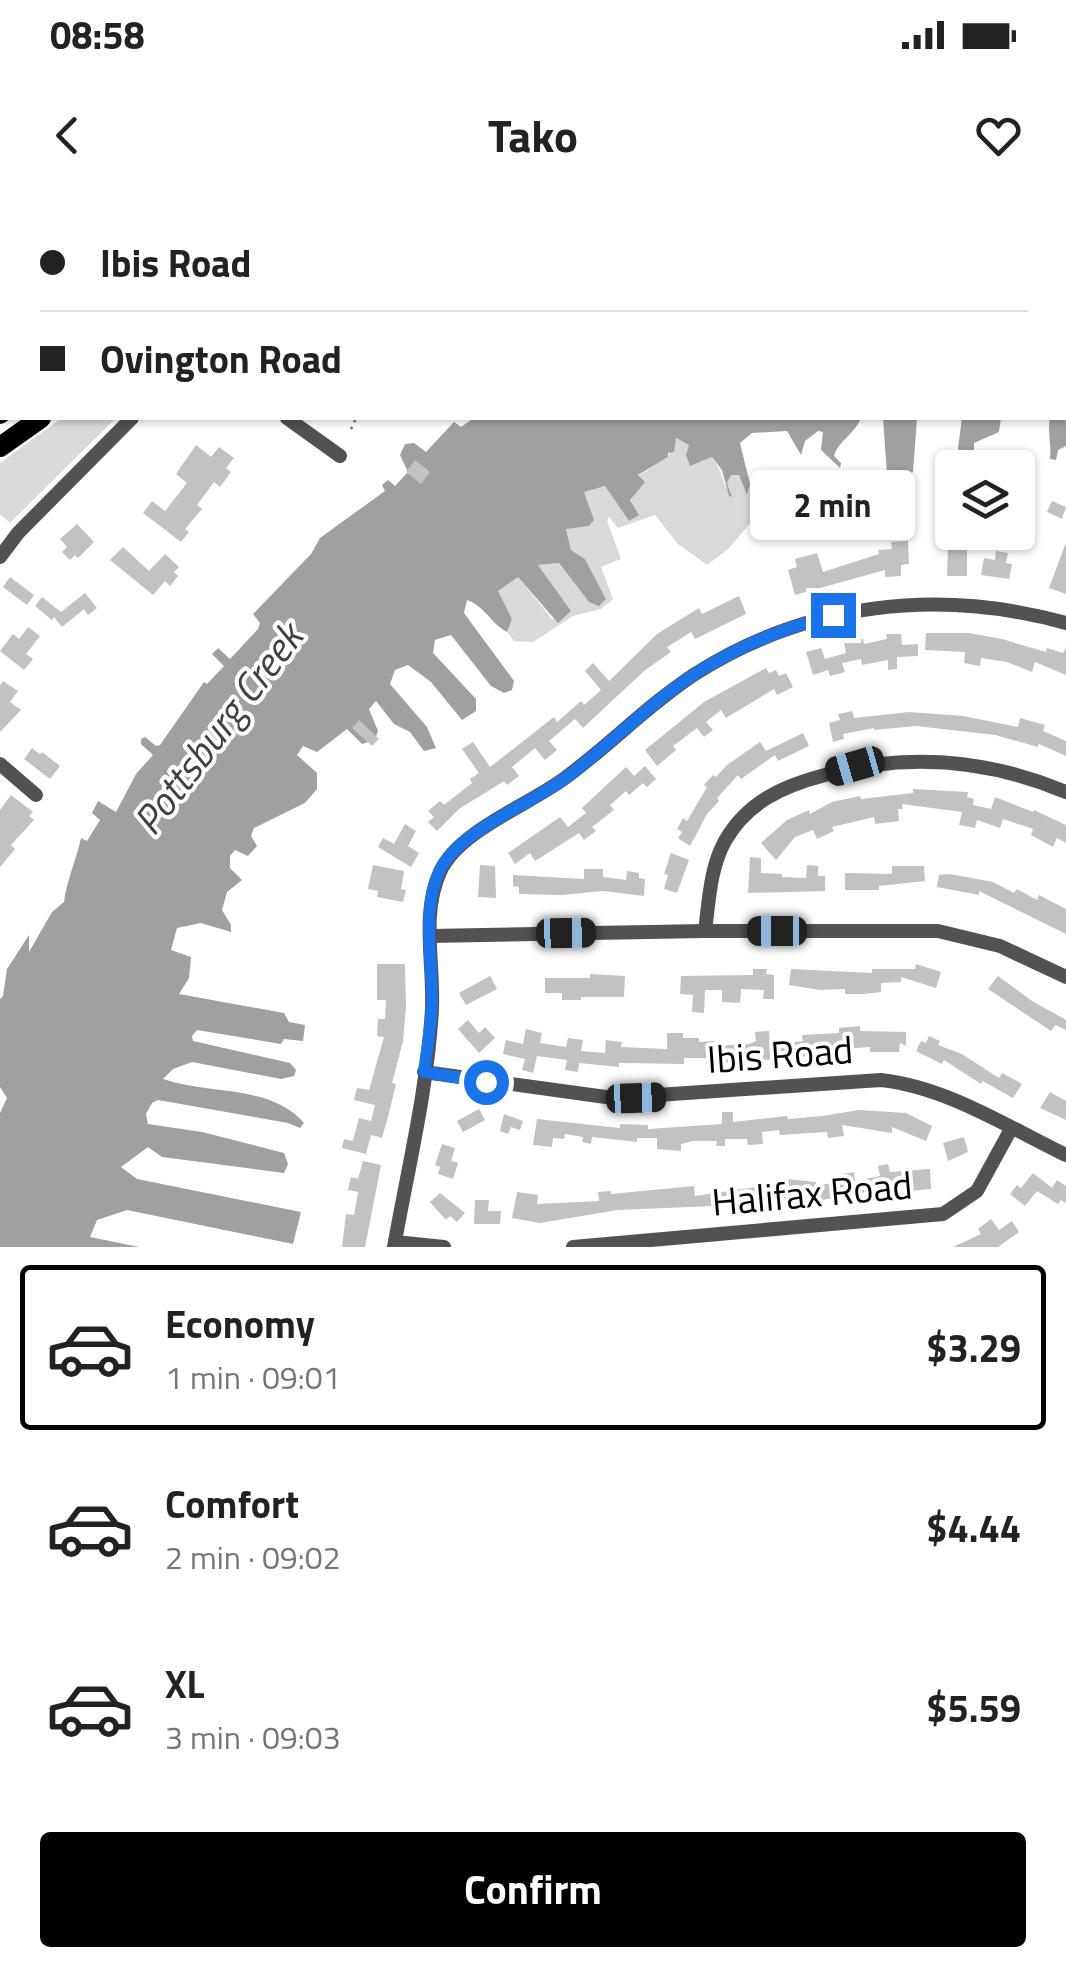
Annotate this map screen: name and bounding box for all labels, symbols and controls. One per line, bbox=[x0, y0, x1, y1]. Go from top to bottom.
text: 08:58 bbox=[50, 6, 145, 64]
text: Tako bbox=[488, 101, 578, 169]
icon: back bbox=[40, 108, 95, 163]
icon: heart bbox=[971, 108, 1026, 163]
text: Ibis Road bbox=[100, 234, 251, 292]
text: Ovington Road bbox=[100, 330, 342, 388]
map controls bbox=[935, 450, 1035, 550]
button: layers bbox=[935, 450, 1035, 550]
callout: 2 min bbox=[750, 470, 916, 540]
text: 2 min bbox=[794, 481, 871, 529]
route end bbox=[811, 593, 856, 638]
water label: Pottsburg Creek bbox=[118, 607, 320, 847]
car bbox=[822, 743, 888, 789]
car bbox=[747, 916, 807, 946]
car bbox=[536, 917, 596, 949]
street label: Ibis Road bbox=[705, 1020, 855, 1088]
route start bbox=[464, 1060, 509, 1105]
car bbox=[605, 1082, 667, 1114]
street label: Halifax Road bbox=[709, 1155, 915, 1231]
text: Economy bbox=[165, 1295, 315, 1353]
icon: car bbox=[45, 1303, 135, 1393]
text: $3.29 bbox=[926, 1319, 1021, 1377]
text: 1 min · 09:01 bbox=[165, 1353, 341, 1401]
text: Comfort bbox=[165, 1475, 299, 1533]
icon: car bbox=[45, 1483, 135, 1573]
text: $4.44 bbox=[926, 1499, 1021, 1557]
text: 2 min · 09:02 bbox=[165, 1533, 341, 1581]
text: XL bbox=[165, 1655, 205, 1713]
icon: car bbox=[45, 1663, 135, 1753]
text: $5.59 bbox=[926, 1679, 1021, 1737]
text: 3 min · 09:03 bbox=[165, 1713, 341, 1761]
button: Confirm bbox=[40, 1832, 1026, 1947]

